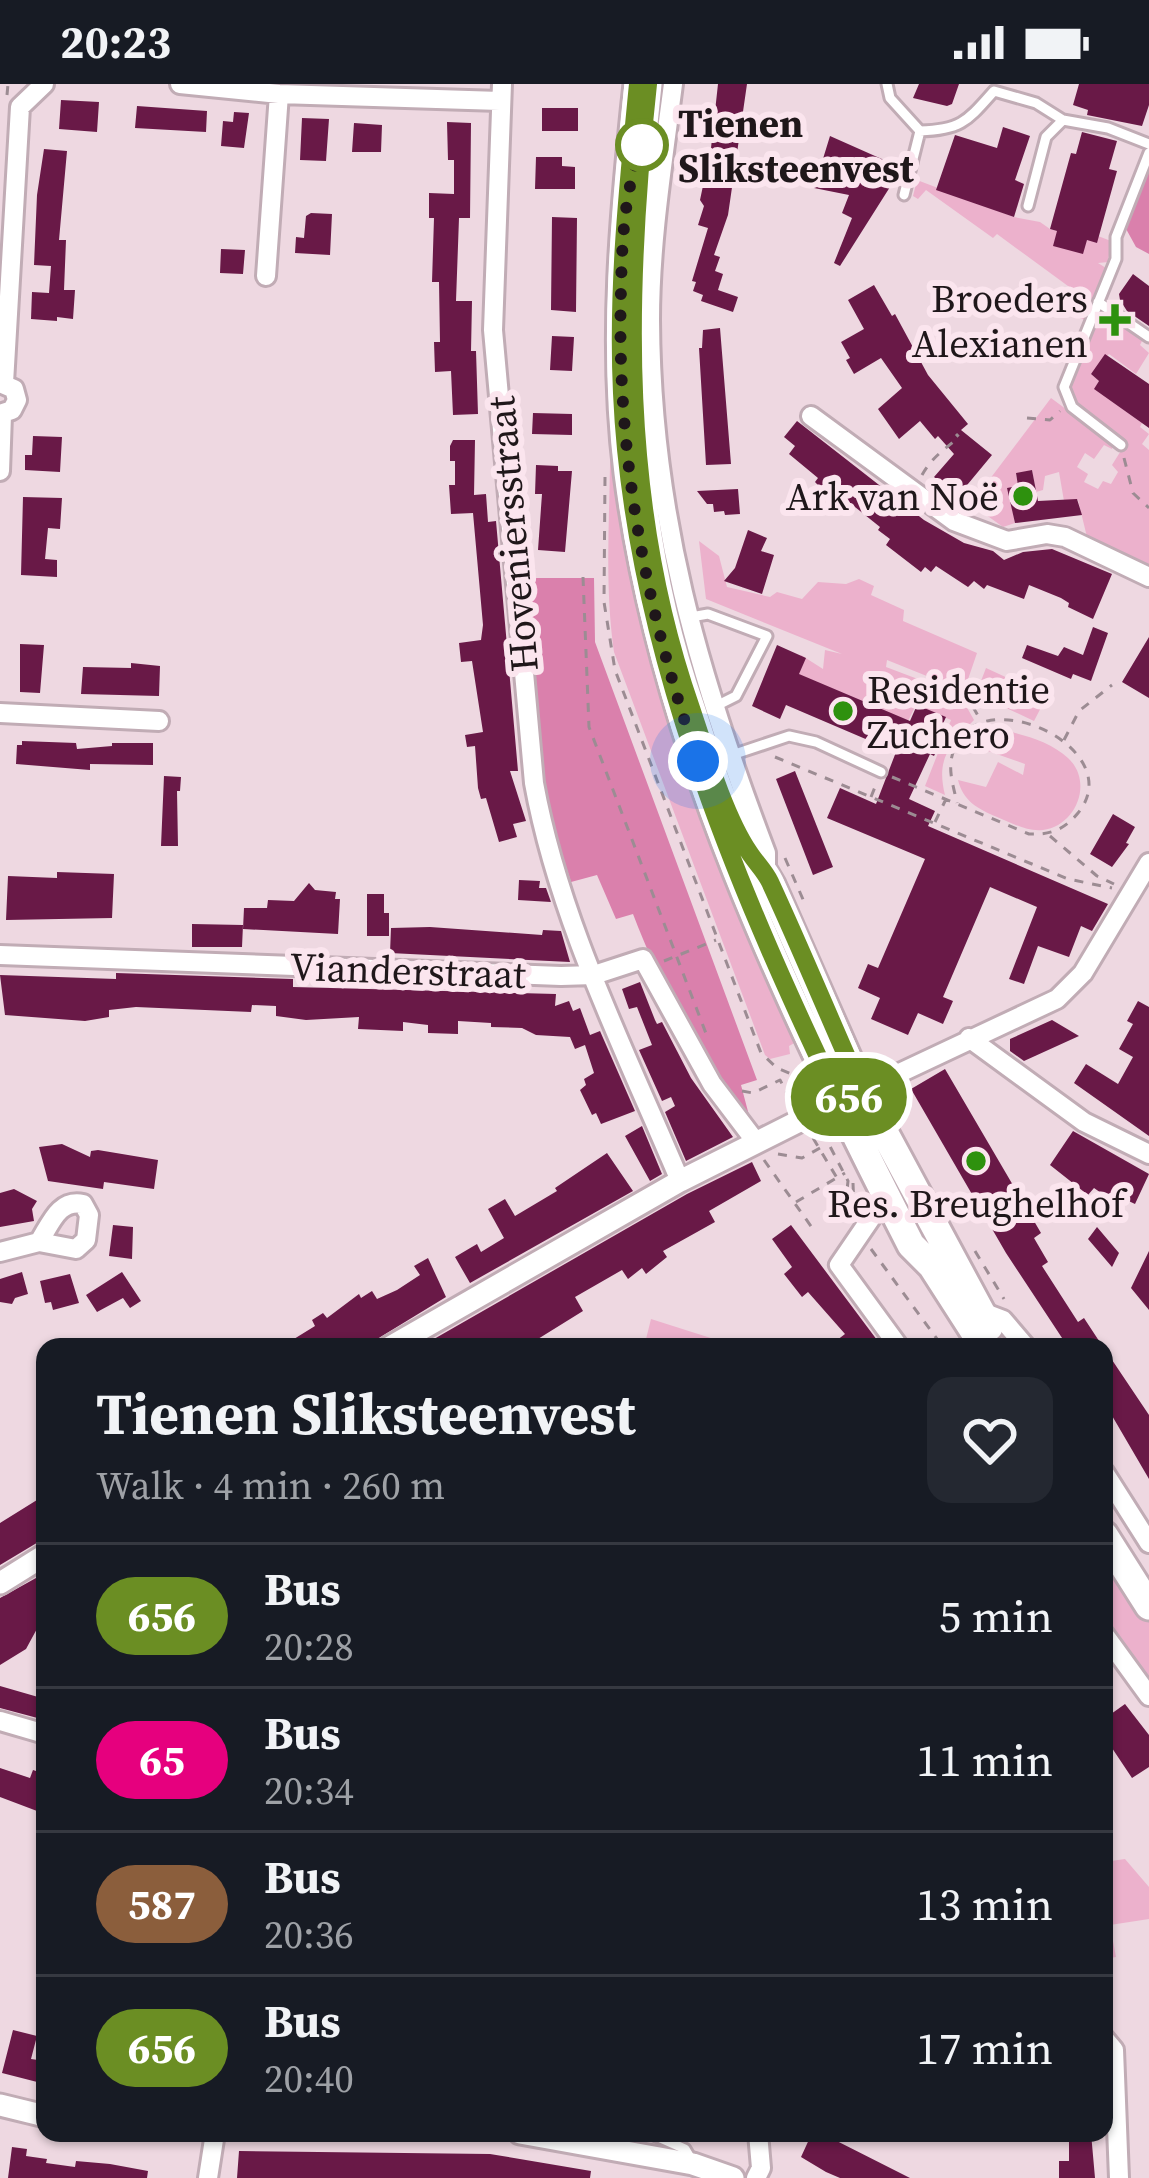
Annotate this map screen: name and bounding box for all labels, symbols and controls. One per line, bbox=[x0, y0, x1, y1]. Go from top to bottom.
text: 20:23 bbox=[60, 11, 171, 73]
place label: Tienen Sliksteenvest bbox=[678, 97, 915, 195]
marker: Tienen Sliksteenvest bbox=[617, 120, 667, 170]
place label: Broeders Alexianen bbox=[912, 272, 1088, 370]
marker: Broeders Alexianen bbox=[1099, 304, 1131, 336]
street label: Hoveniersstraat bbox=[474, 394, 551, 674]
place label: Ark van Noë bbox=[786, 470, 999, 523]
marker: Ark van Noë bbox=[1010, 483, 1036, 509]
place label: Residentie Zuchero bbox=[867, 663, 1050, 761]
marker: Residentie Zuchero bbox=[830, 698, 856, 724]
your location bbox=[668, 731, 728, 791]
street label: Vianderstraat bbox=[289, 940, 527, 1001]
line badge: 656 bbox=[780, 1058, 918, 1136]
text: 656 bbox=[815, 1068, 883, 1126]
marker: Res. Breughelhof bbox=[963, 1148, 989, 1174]
place label: Res. Breughelhof bbox=[827, 1177, 1128, 1230]
text: Tienen Sliksteenvest bbox=[96, 1375, 636, 1453]
button: heart bbox=[927, 1377, 1053, 1503]
text: Walk · 4 min · 260 m bbox=[96, 1459, 445, 1512]
text: Bus bbox=[264, 1558, 341, 1620]
text: 5 min bbox=[939, 1585, 1053, 1647]
text: 656 bbox=[128, 1587, 196, 1645]
text: 20:28 bbox=[264, 1620, 354, 1673]
text: Bus bbox=[264, 1702, 341, 1764]
text: 11 min bbox=[916, 1729, 1053, 1791]
text: 65 bbox=[139, 1731, 185, 1789]
text: 20:34 bbox=[264, 1764, 354, 1817]
text: Bus bbox=[264, 1846, 341, 1908]
text: 13 min bbox=[916, 1873, 1053, 1935]
text: 587 bbox=[128, 1875, 196, 1933]
text: 20:36 bbox=[264, 1908, 354, 1961]
text: Bus bbox=[264, 1990, 341, 2052]
text: 17 min bbox=[916, 2017, 1053, 2079]
text: 656 bbox=[128, 2019, 196, 2077]
text: 20:40 bbox=[264, 2052, 354, 2105]

